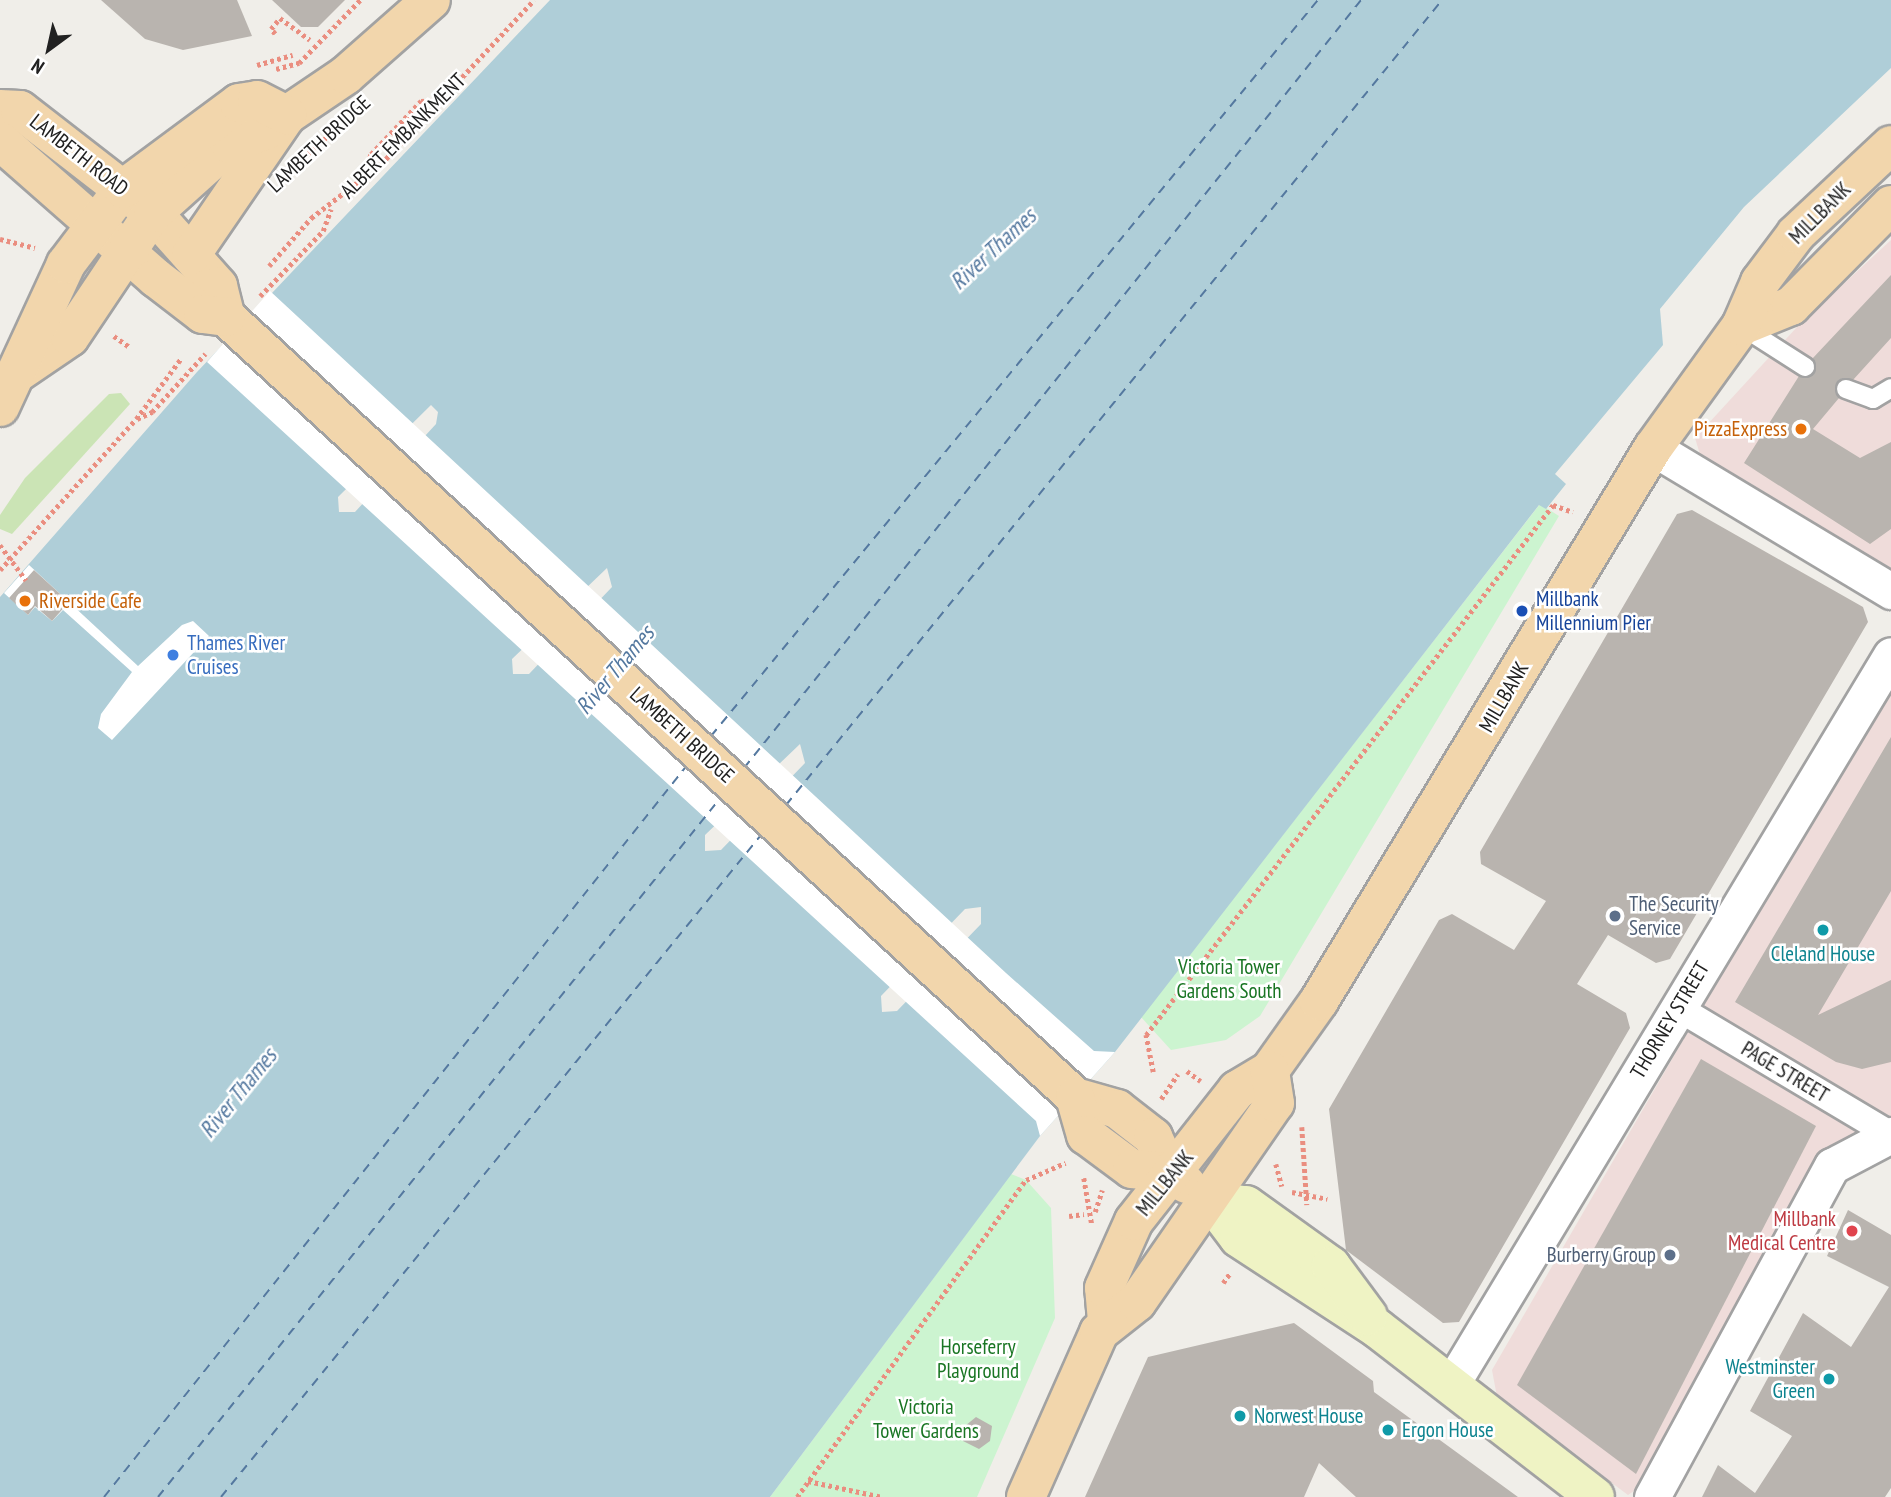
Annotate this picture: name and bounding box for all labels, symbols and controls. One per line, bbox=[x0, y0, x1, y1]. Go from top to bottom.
north arrow bbox=[14, 14, 84, 84]
text: N bbox=[27, 54, 48, 79]
street label: ALBERT EMBANKMENT bbox=[335, 68, 471, 204]
street label: LAMBETH BRIDGE bbox=[262, 90, 376, 198]
street label: LAMBETH ROAD bbox=[25, 109, 133, 201]
street label: MILLBANK bbox=[1784, 177, 1856, 249]
water label: River Thames bbox=[944, 202, 1042, 296]
place label: PizzaExpress bbox=[1694, 416, 1787, 442]
marker: PizzaExpress bbox=[1793, 421, 1809, 437]
place label: Millbank Millennium Pier bbox=[1536, 586, 1651, 636]
place label: Riverside Cafe bbox=[39, 588, 142, 614]
marker: Riverside Cafe bbox=[17, 593, 33, 609]
marker: Millbank Millennium Pier bbox=[1514, 603, 1530, 619]
water label: River Thames bbox=[570, 620, 660, 720]
place label: Thames River Cruises bbox=[187, 630, 285, 680]
marker: Thames River Cruises bbox=[165, 647, 181, 663]
street label: MILLBANK bbox=[1474, 657, 1534, 737]
street label: LAMBETH BRIDGE bbox=[625, 682, 739, 788]
place label: The Security Service bbox=[1629, 891, 1719, 941]
marker: The Security Service bbox=[1607, 908, 1623, 924]
marker: Cleland House bbox=[1815, 922, 1831, 938]
place label: Cleland House bbox=[1771, 941, 1875, 967]
park label: Victoria Tower Gardens South bbox=[1176, 954, 1282, 1004]
street label: THORNEY STREET bbox=[1625, 957, 1715, 1083]
street label: PAGE STREET bbox=[1737, 1036, 1833, 1108]
water label: River Thames bbox=[193, 1043, 283, 1143]
street label: MILLBANK bbox=[1131, 1145, 1199, 1221]
place label: Millbank Medical Centre bbox=[1728, 1206, 1836, 1256]
marker: Millbank Medical Centre bbox=[1842, 1221, 1862, 1241]
place label: Burberry Group bbox=[1546, 1242, 1656, 1268]
marker: Burberry Group bbox=[1662, 1247, 1678, 1263]
park label: Horseferry Playground bbox=[937, 1334, 1019, 1384]
place label: Westminster Green bbox=[1726, 1354, 1815, 1404]
marker: Westminster Green bbox=[1821, 1371, 1837, 1387]
park label: Victoria Tower Gardens bbox=[873, 1394, 979, 1444]
place label: Norwest House bbox=[1254, 1403, 1364, 1429]
marker: Norwest House bbox=[1232, 1408, 1248, 1424]
place label: Ergon House bbox=[1402, 1417, 1494, 1443]
marker: Ergon House bbox=[1380, 1422, 1396, 1438]

